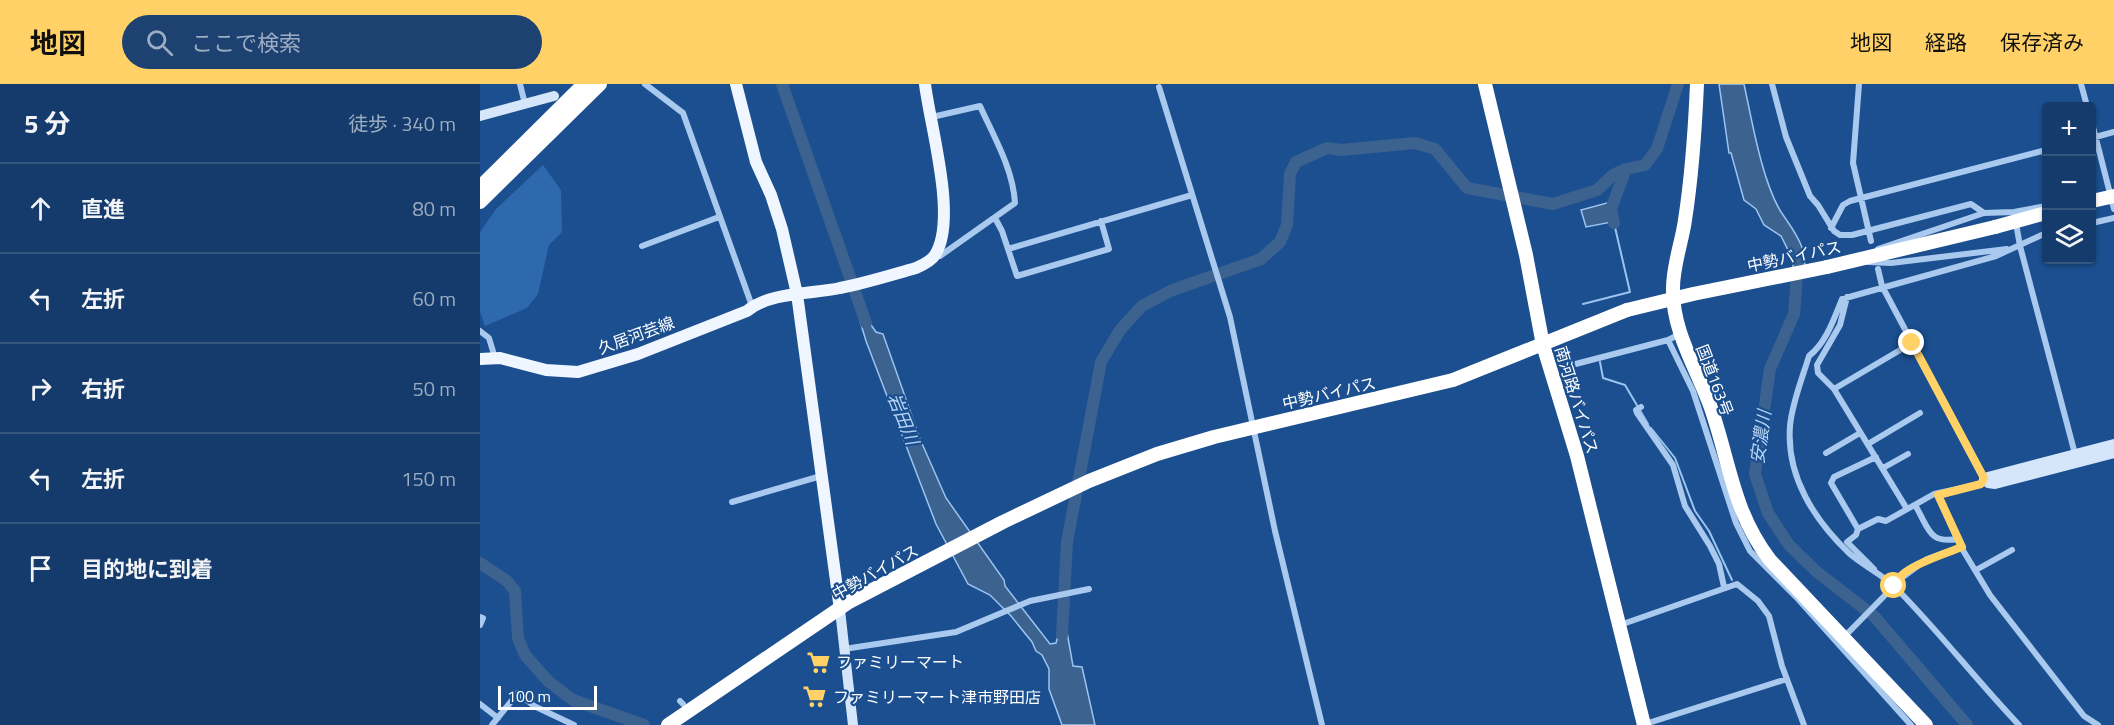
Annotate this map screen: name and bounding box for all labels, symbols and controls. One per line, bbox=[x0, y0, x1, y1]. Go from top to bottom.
search box bbox=[122, 15, 542, 69]
text: 地図 bbox=[30, 21, 86, 64]
icon: search bbox=[143, 26, 176, 59]
text: ここで検索 bbox=[191, 26, 301, 60]
text: 地図 bbox=[1850, 26, 1892, 58]
text: 経路 bbox=[1925, 26, 1967, 58]
text: 保存済み bbox=[2000, 26, 2084, 58]
map controls bbox=[2042, 102, 2096, 264]
button: + bbox=[2042, 102, 2096, 156]
text: 5 分 bbox=[24, 104, 70, 143]
text: 徒歩 · 340 m bbox=[348, 108, 456, 139]
button: − bbox=[2042, 156, 2096, 210]
icon: ahead bbox=[24, 192, 57, 225]
text: 直進 bbox=[81, 192, 125, 226]
text: 80 m bbox=[412, 193, 456, 224]
button: layers bbox=[2042, 210, 2096, 264]
street label: 中勢バイパス bbox=[1745, 234, 1843, 278]
icon: left bbox=[24, 282, 57, 315]
text: 左折 bbox=[81, 282, 125, 316]
text: 60 m bbox=[412, 283, 456, 314]
street label: 久居河芸線 bbox=[594, 310, 678, 360]
route end bbox=[1898, 329, 1924, 355]
street label: 国道163号 bbox=[1690, 341, 1740, 419]
street label: 南河路バイパス bbox=[1549, 343, 1605, 457]
street label: 中勢バイパス bbox=[1280, 371, 1378, 415]
icon: right bbox=[24, 372, 57, 405]
text: 右折 bbox=[81, 372, 125, 406]
text: 50 m bbox=[412, 373, 456, 404]
water label: 岩田川 bbox=[881, 389, 927, 451]
water label: 安濃川 bbox=[1743, 406, 1778, 466]
icon: left bbox=[24, 462, 57, 495]
text: 左折 bbox=[81, 462, 125, 496]
text: 150 m bbox=[401, 463, 456, 494]
street label: 中勢バイパス bbox=[827, 538, 923, 606]
icon: arrive bbox=[24, 552, 57, 585]
text: 目的地に到着 bbox=[81, 552, 213, 586]
route start bbox=[1880, 572, 1906, 598]
supermarket icon: ファミリーマート bbox=[805, 649, 831, 675]
place label: ファミリーマート bbox=[836, 650, 964, 674]
scale bar bbox=[498, 683, 597, 710]
text: 100 m bbox=[507, 684, 551, 708]
supermarket icon: ファミリーマート津市野田店 bbox=[802, 684, 828, 710]
place label: ファミリーマート津市野田店 bbox=[833, 685, 1041, 709]

